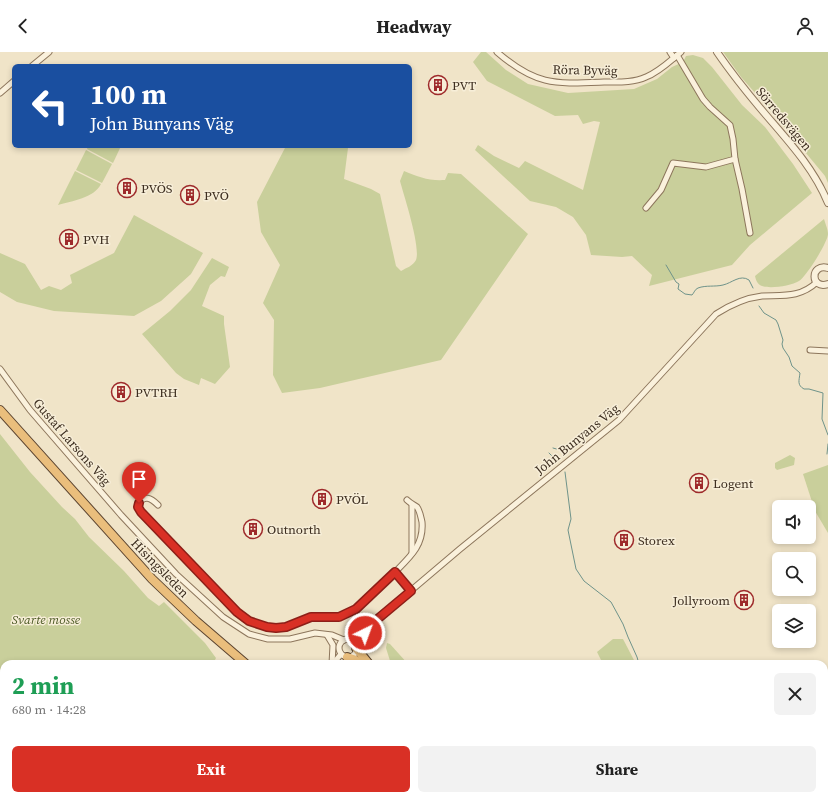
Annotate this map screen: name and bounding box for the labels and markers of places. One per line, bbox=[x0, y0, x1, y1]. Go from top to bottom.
building icon: PVT bbox=[427, 74, 449, 96]
place label: PVT bbox=[452, 77, 476, 94]
building icon: PVÖS bbox=[116, 177, 138, 199]
place label: PVÖS bbox=[141, 180, 173, 197]
building icon: PVÖ bbox=[179, 184, 201, 206]
place label: PVÖ bbox=[204, 187, 229, 204]
building icon: PVH bbox=[58, 228, 80, 250]
place label: PVH bbox=[83, 231, 110, 248]
building icon: PVTRH bbox=[110, 381, 132, 403]
place label: PVTRH bbox=[135, 384, 178, 401]
pin bbox=[122, 462, 156, 503]
building icon: Logent bbox=[688, 472, 710, 494]
place label: Logent bbox=[713, 475, 754, 492]
building icon: PVÖL bbox=[311, 488, 333, 510]
place label: PVÖL bbox=[336, 491, 369, 508]
building icon: Outnorth bbox=[242, 518, 264, 540]
place label: Outnorth bbox=[267, 521, 321, 538]
building icon: Storex bbox=[613, 529, 635, 551]
place label: Storex bbox=[638, 532, 675, 549]
building icon: Jollyroom bbox=[733, 589, 755, 611]
place label: Jollyroom bbox=[672, 592, 730, 609]

